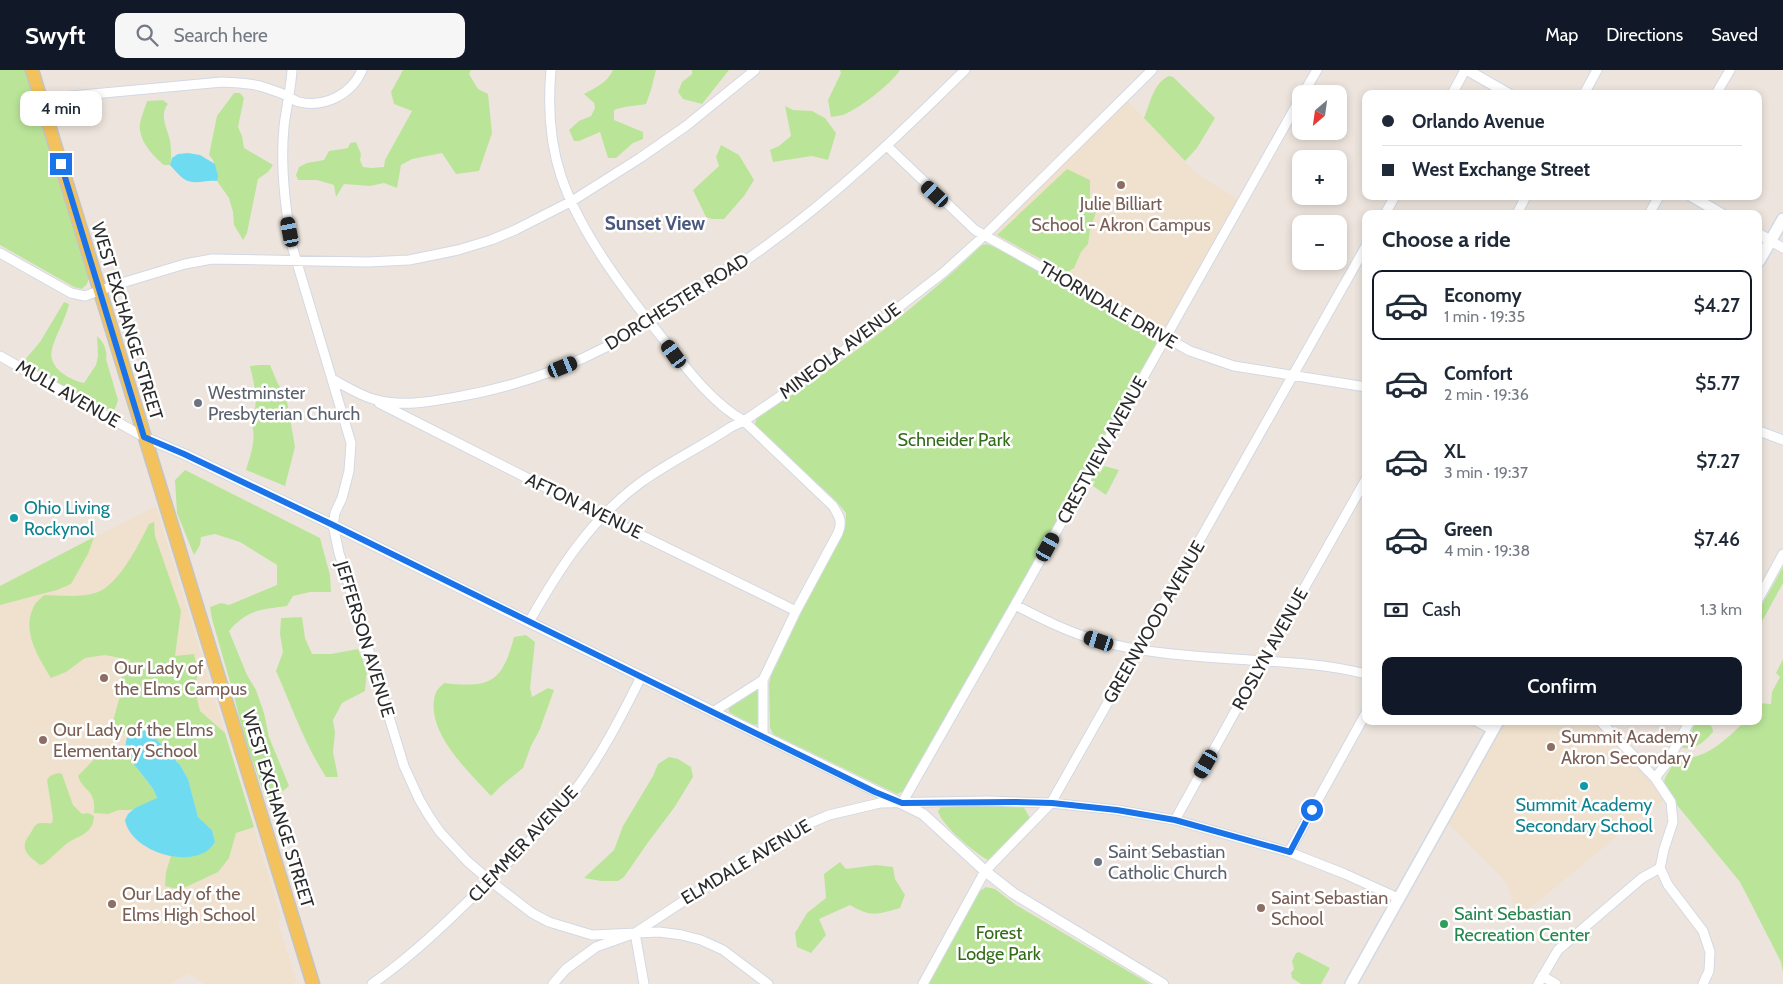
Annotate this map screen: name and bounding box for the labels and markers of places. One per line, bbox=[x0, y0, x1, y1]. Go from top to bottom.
marker: Julie Billiart School - Akron Campus bbox=[1115, 179, 1127, 191]
place label: Julie Billiart School - Akron Campus bbox=[1031, 193, 1211, 236]
place label: Westminster Presbyterian Church bbox=[208, 382, 360, 425]
marker: Westminster Presbyterian Church bbox=[192, 397, 204, 409]
place label: Ohio Living Rockynol bbox=[24, 497, 111, 540]
marker: Ohio Living Rockynol bbox=[8, 512, 20, 524]
place label: Our Lady of the Elms Campus bbox=[114, 657, 247, 700]
marker: Our Lady of the Elms Campus bbox=[98, 672, 110, 684]
place label: Our Lady of the Elms Elementary School bbox=[53, 719, 213, 762]
place label: Summit Academy Akron Secondary bbox=[1561, 726, 1698, 769]
marker: Our Lady of the Elms Elementary School bbox=[37, 734, 49, 746]
marker: Summit Academy Akron Secondary bbox=[1545, 741, 1557, 753]
marker: Summit Academy Secondary School bbox=[1578, 780, 1590, 792]
place label: Summit Academy Secondary School bbox=[1515, 794, 1654, 837]
place label: Saint Sebastian Catholic Church bbox=[1108, 841, 1227, 884]
marker: Saint Sebastian Catholic Church bbox=[1092, 856, 1104, 868]
place label: Our Lady of the Elms High School bbox=[122, 883, 256, 926]
place label: Saint Sebastian School bbox=[1271, 887, 1388, 930]
marker: Our Lady of the Elms High School bbox=[106, 898, 118, 910]
marker: Saint Sebastian School bbox=[1255, 902, 1267, 914]
place label: Saint Sebastian Recreation Center bbox=[1454, 903, 1590, 946]
marker: Saint Sebastian Recreation Center bbox=[1438, 918, 1450, 930]

